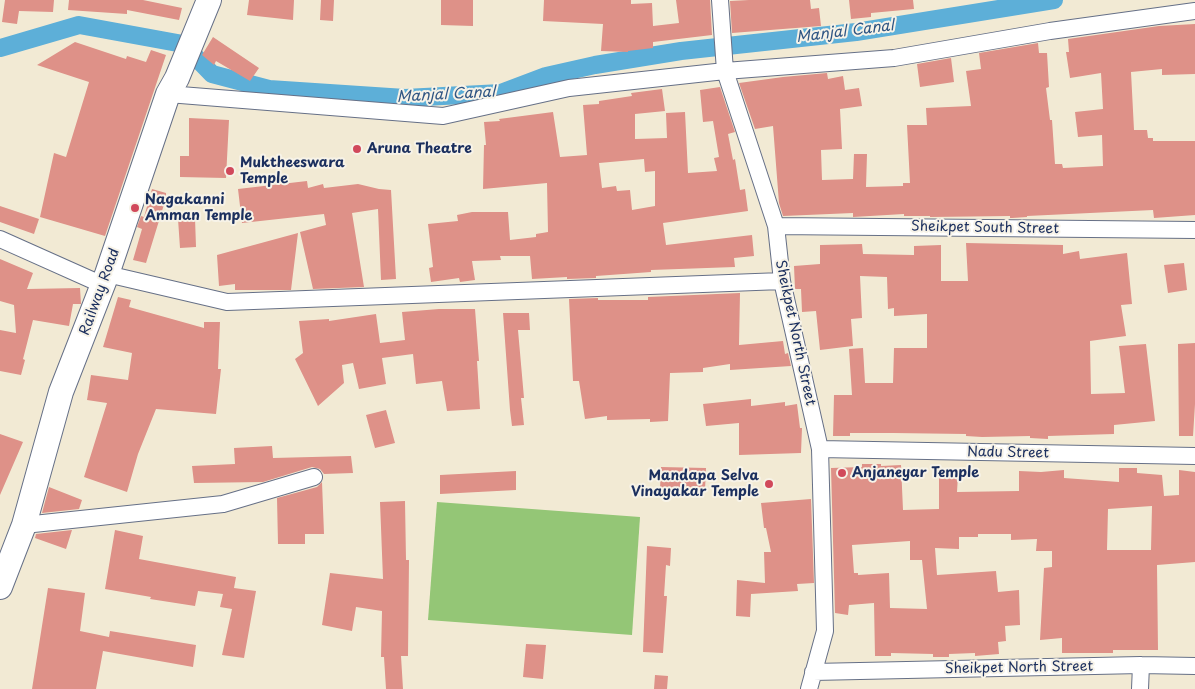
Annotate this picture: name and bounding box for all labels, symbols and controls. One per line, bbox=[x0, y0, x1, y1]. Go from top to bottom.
water label: Manjal Canal bbox=[795, 17, 895, 47]
water label: Manjal Canal bbox=[396, 83, 496, 107]
place label: Aruna Theatre bbox=[367, 141, 472, 157]
marker: Aruna Theatre bbox=[351, 143, 363, 155]
place label: Muktheeswara Temple bbox=[240, 155, 345, 188]
marker: Muktheeswara Temple bbox=[224, 165, 236, 177]
place label: Nagakanni Amman Temple bbox=[145, 192, 252, 224]
marker: Nagakanni Amman Temple bbox=[129, 202, 141, 214]
street label: Sheikpet South Street bbox=[911, 218, 1059, 238]
street label: Railway Road bbox=[76, 246, 124, 338]
street label: Sheikpet North Street bbox=[771, 259, 819, 407]
street label: Nadu Street bbox=[967, 444, 1049, 462]
place label: Anjaneyar Temple bbox=[852, 465, 979, 481]
marker: Anjaneyar Temple bbox=[836, 467, 848, 479]
place label: Mandapa Selva Vinayakar Temple bbox=[631, 468, 759, 501]
marker: Mandapa Selva Vinayakar Temple bbox=[763, 478, 775, 490]
street label: Sheikpet North Street bbox=[945, 658, 1093, 678]

